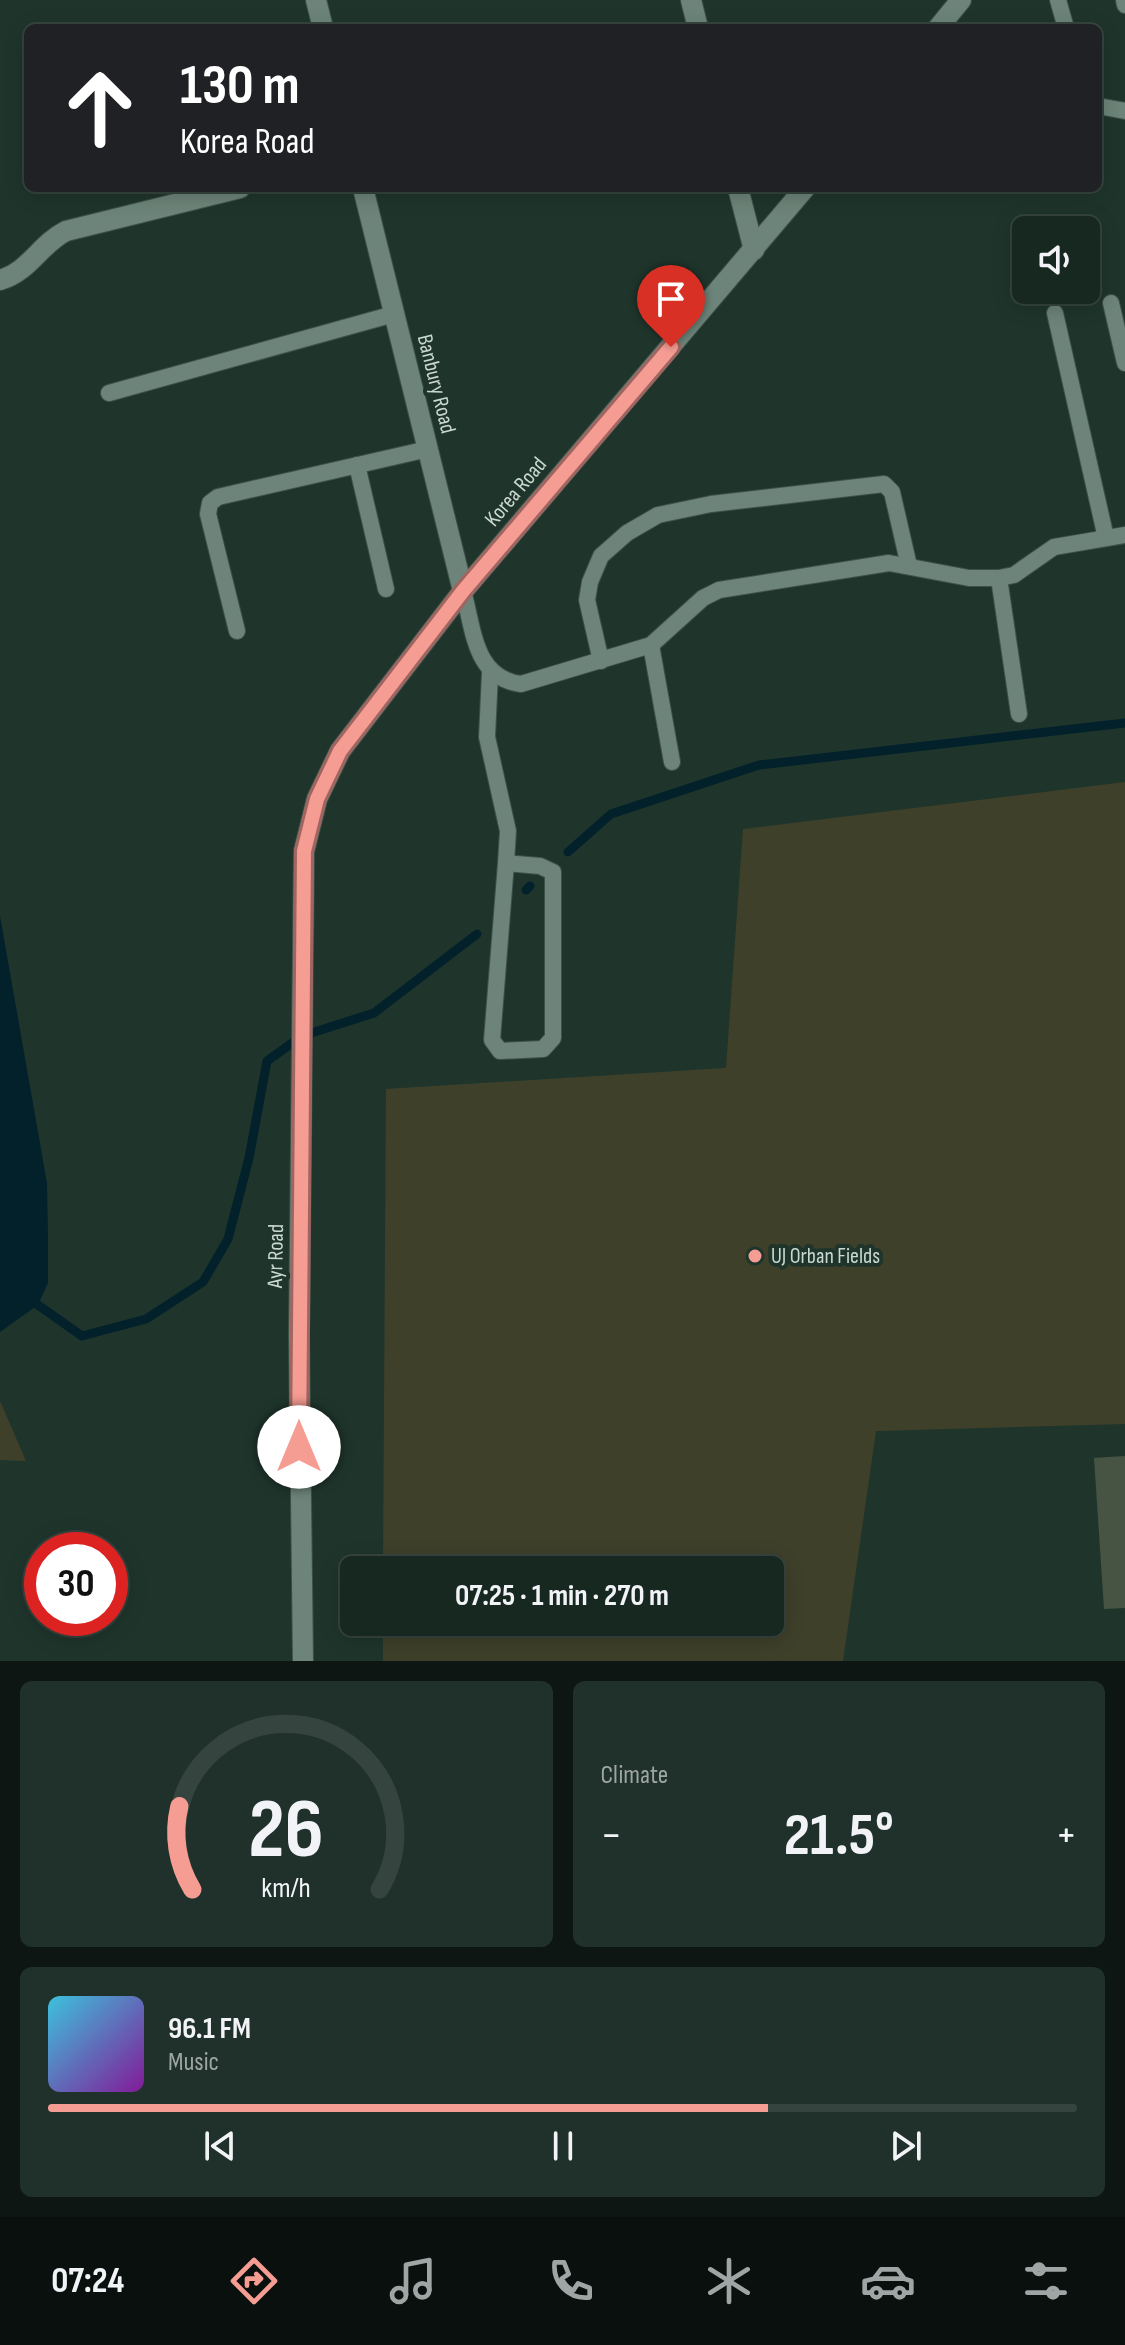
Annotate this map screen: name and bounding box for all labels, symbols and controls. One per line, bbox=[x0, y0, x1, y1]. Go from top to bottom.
text: 130 m bbox=[180, 53, 300, 120]
icon: ahead bbox=[48, 56, 152, 160]
text: Korea Road bbox=[180, 121, 314, 164]
map controls bbox=[1012, 216, 1100, 304]
button: sound bbox=[1012, 216, 1100, 304]
pin bbox=[637, 265, 705, 347]
icon: arrive bbox=[649, 277, 693, 321]
street label: Banbury Road bbox=[411, 332, 461, 436]
street label: Korea Road bbox=[479, 452, 553, 532]
street label: Ayr Road bbox=[262, 1224, 290, 1289]
place label: UJ Orban Fields bbox=[771, 1243, 880, 1270]
marker: UJ Orban Fields bbox=[746, 1247, 764, 1265]
position arrow bbox=[257, 1405, 341, 1489]
speed limit sign: 30 bbox=[24, 1532, 128, 1636]
text: 07:25 · 1 min · 270 m bbox=[455, 1578, 669, 1614]
text: Climate bbox=[601, 1760, 668, 1791]
text: 26 bbox=[248, 1781, 324, 1881]
text: 21.5° bbox=[784, 1800, 894, 1872]
text: − bbox=[601, 1809, 622, 1862]
text: + bbox=[1055, 1809, 1077, 1862]
text: km/h bbox=[262, 1871, 311, 1906]
text: 96.1 FM bbox=[168, 2011, 251, 2047]
text: Music bbox=[168, 2047, 219, 2078]
icon: previous bbox=[198, 2124, 242, 2168]
icon: pause bbox=[541, 2124, 585, 2168]
icon: next bbox=[884, 2124, 928, 2168]
icon: directions bbox=[226, 2253, 282, 2309]
icon: music bbox=[385, 2253, 441, 2309]
icon: phone bbox=[543, 2253, 599, 2309]
icon: climate bbox=[701, 2253, 757, 2309]
icon: car bbox=[860, 2253, 916, 2309]
icon: filters bbox=[1018, 2253, 1074, 2309]
text: 07:24 bbox=[51, 2260, 124, 2303]

